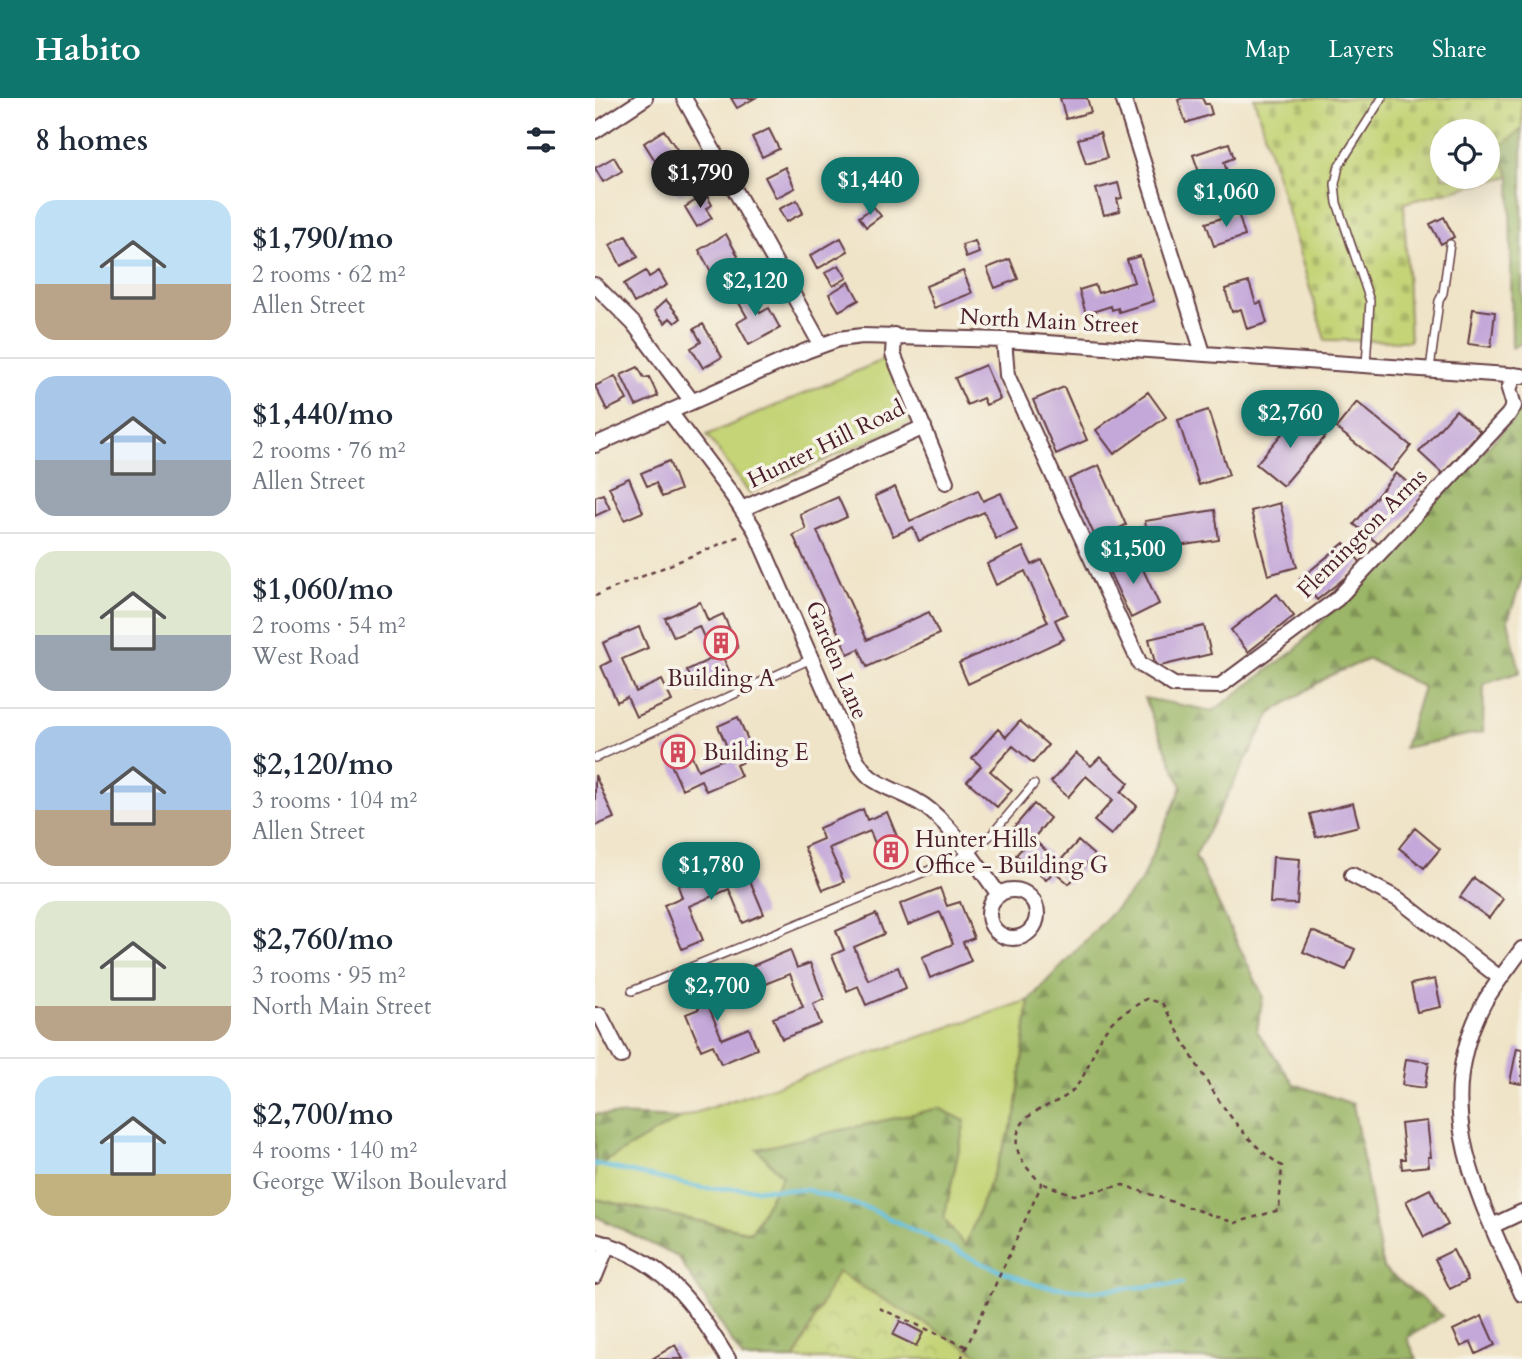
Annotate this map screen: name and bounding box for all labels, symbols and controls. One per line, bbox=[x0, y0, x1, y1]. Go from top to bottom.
text: Habito bbox=[35, 27, 141, 72]
text: Map bbox=[1245, 33, 1291, 66]
text: Layers bbox=[1329, 33, 1394, 66]
text: Share bbox=[1432, 33, 1487, 66]
map controls bbox=[1430, 119, 1500, 189]
button: locate bbox=[1430, 119, 1500, 189]
text: 8 homes bbox=[35, 120, 148, 161]
icon: filters bbox=[522, 121, 560, 159]
pin: $1,790 bbox=[643, 150, 757, 210]
text: $1,790 bbox=[667, 157, 733, 188]
pin: $1,440 bbox=[813, 158, 927, 217]
text: $1,440 bbox=[837, 164, 903, 195]
pin: $1,060 bbox=[1169, 170, 1283, 229]
text: $1,060 bbox=[1193, 176, 1259, 207]
text: $1,790/mo bbox=[252, 218, 393, 259]
icon: home bbox=[91, 228, 175, 312]
pin: $2,120 bbox=[698, 258, 812, 318]
text: 2 rooms · 62 m² bbox=[252, 259, 405, 290]
text: $2,120 bbox=[722, 265, 788, 296]
text: Allen Street bbox=[252, 290, 365, 321]
street label: North Main Street bbox=[959, 301, 1139, 341]
pin: $2,760 bbox=[1233, 390, 1347, 450]
street label: Hunter Hill Road bbox=[742, 392, 910, 495]
text: $1,440/mo bbox=[252, 394, 393, 435]
text: $2,760 bbox=[1257, 397, 1323, 428]
icon: home bbox=[91, 404, 175, 488]
text: 2 rooms · 76 m² bbox=[252, 435, 405, 466]
street label: Flemington Arms bbox=[1290, 461, 1434, 605]
text: Allen Street bbox=[252, 466, 365, 497]
pin: $1,500 bbox=[1076, 526, 1190, 586]
text: $1,500 bbox=[1100, 533, 1166, 564]
text: $1,060/mo bbox=[252, 569, 393, 610]
icon: home bbox=[91, 579, 175, 663]
street label: Garden Lane bbox=[798, 596, 876, 724]
text: 2 rooms · 54 m² bbox=[252, 610, 405, 641]
building icon: Building A bbox=[702, 624, 740, 662]
text: West Road bbox=[252, 641, 360, 672]
place label: Building A bbox=[667, 663, 776, 694]
building icon: Building E bbox=[659, 733, 697, 771]
place label: Building E bbox=[703, 737, 809, 768]
text: $2,120/mo bbox=[252, 744, 393, 785]
icon: home bbox=[91, 754, 175, 838]
text: 3 rooms · 104 m² bbox=[252, 785, 417, 816]
text: Allen Street bbox=[252, 816, 365, 847]
place label: Hunter Hills Office - Building G bbox=[915, 824, 1108, 881]
building icon: Hunter Hills Office - Building G bbox=[872, 833, 910, 871]
pin: $1,780 bbox=[654, 842, 768, 902]
text: $1,780 bbox=[678, 849, 744, 880]
text: $2,760/mo bbox=[252, 919, 393, 960]
icon: home bbox=[91, 929, 175, 1013]
text: 3 rooms · 95 m² bbox=[252, 960, 405, 991]
pin: $2,700 bbox=[660, 964, 774, 1023]
text: $2,700 bbox=[684, 970, 750, 1001]
text: North Main Street bbox=[252, 991, 431, 1022]
text: $2,700/mo bbox=[252, 1094, 393, 1135]
icon: home bbox=[91, 1104, 175, 1188]
text: 4 rooms · 140 m² bbox=[252, 1135, 417, 1166]
text: George Wilson Boulevard bbox=[252, 1166, 507, 1197]

